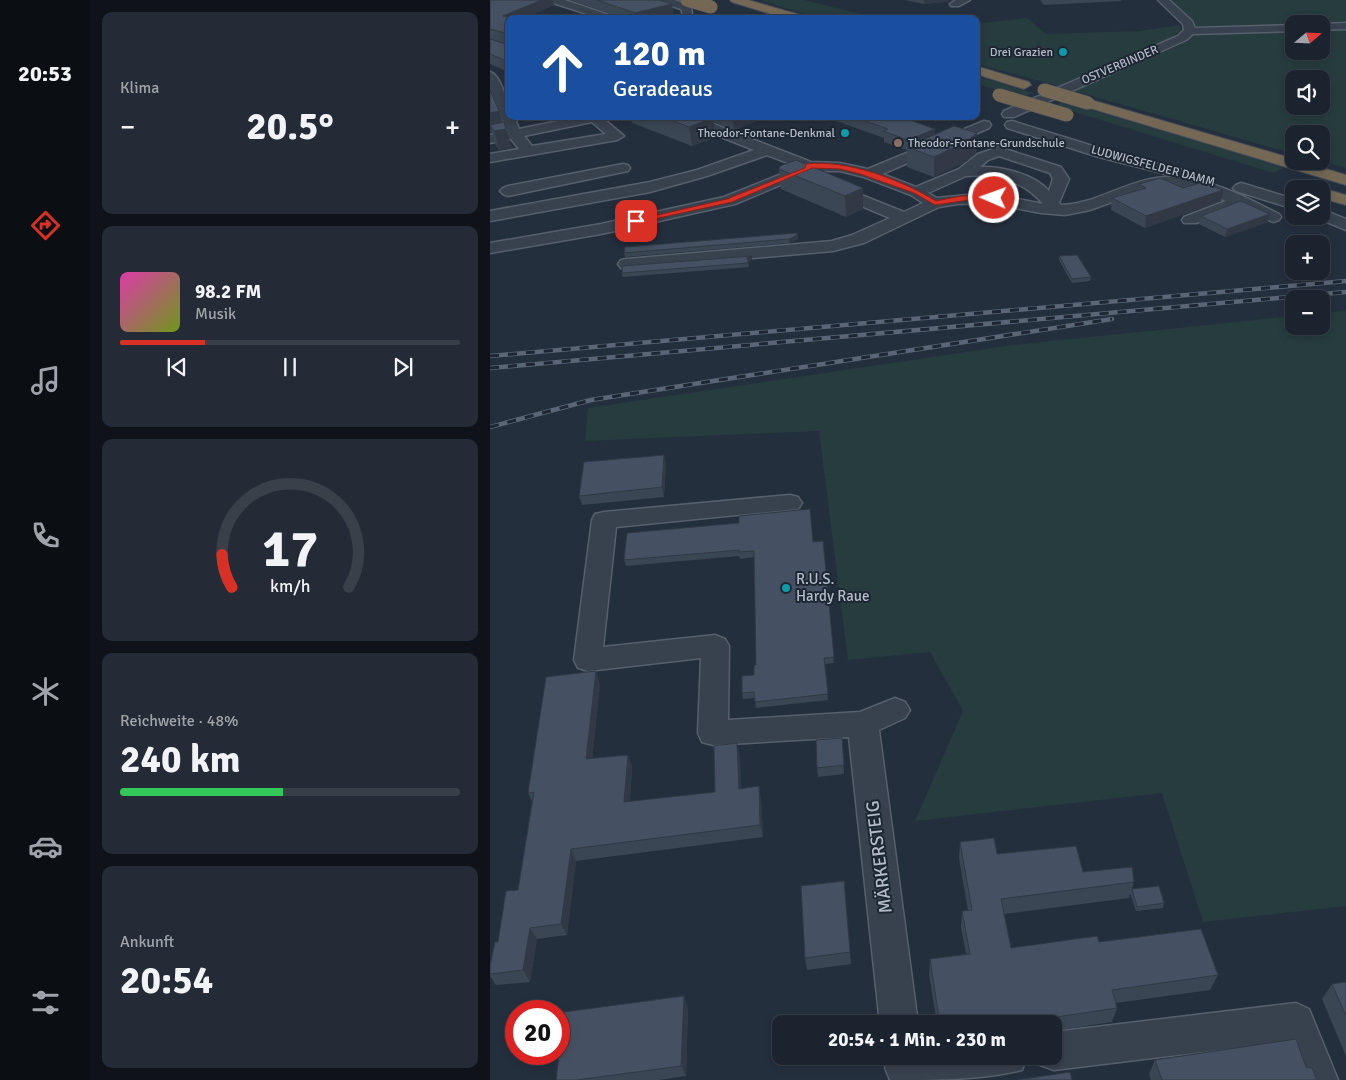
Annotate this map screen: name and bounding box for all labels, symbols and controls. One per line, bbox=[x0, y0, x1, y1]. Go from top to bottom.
north arrow bbox=[1285, 15, 1330, 60]
map controls bbox=[1285, 15, 1330, 335]
text: 120 m bbox=[613, 32, 706, 75]
icon: ahead bbox=[530, 35, 595, 100]
street label: OSTVERBINDER bbox=[1079, 42, 1161, 88]
place label: Drei Grazien bbox=[990, 45, 1053, 60]
marker: Drei Grazien bbox=[1057, 46, 1069, 58]
text: 20:53 bbox=[18, 60, 72, 87]
button: sound bbox=[1285, 70, 1330, 115]
text: Geradeaus bbox=[613, 75, 713, 102]
text: Klima bbox=[120, 78, 159, 98]
text: 20.5° bbox=[246, 103, 334, 150]
text: − bbox=[120, 110, 135, 144]
text: + bbox=[445, 110, 460, 144]
button: search bbox=[1285, 125, 1330, 170]
place label: Theodor-Fontane-Denkmal bbox=[698, 126, 835, 141]
marker: Theodor-Fontane-Denkmal bbox=[839, 127, 851, 139]
place label: Theodor-Fontane-Grundschule bbox=[908, 136, 1065, 151]
marker: Theodor-Fontane-Grundschule bbox=[892, 137, 904, 149]
street label: LUDWIGSFELDER DAMM bbox=[1089, 142, 1217, 190]
position arrow bbox=[967, 171, 1019, 223]
button: layers bbox=[1285, 180, 1330, 225]
pin bbox=[615, 200, 657, 242]
icon: arrive bbox=[622, 207, 650, 235]
icon: directions bbox=[28, 208, 63, 243]
button: + bbox=[1285, 235, 1330, 280]
text: 98.2 FM bbox=[195, 280, 261, 304]
button: − bbox=[1285, 290, 1330, 335]
text: Musik bbox=[195, 304, 236, 324]
icon: previous bbox=[163, 353, 191, 381]
icon: pause bbox=[276, 353, 304, 381]
icon: next bbox=[389, 353, 417, 381]
icon: music bbox=[28, 363, 63, 398]
text: 17 bbox=[262, 517, 318, 581]
icon: phone bbox=[28, 518, 63, 553]
place label: R.U.S. Hardy Raue bbox=[796, 570, 870, 605]
text: km/h bbox=[270, 575, 310, 597]
marker: R.U.S. Hardy Raue bbox=[780, 582, 792, 594]
icon: climate bbox=[28, 674, 63, 709]
text: Reichweite · 48% bbox=[120, 711, 239, 731]
text: 240 km bbox=[120, 736, 241, 783]
street label: MÄRKERSTEIG bbox=[861, 799, 897, 915]
icon: car bbox=[28, 829, 63, 864]
text: Ankunft bbox=[120, 932, 174, 952]
text: 20:54 bbox=[120, 957, 213, 1004]
icon: filters bbox=[28, 985, 63, 1020]
speed limit sign: 20 bbox=[505, 1000, 570, 1065]
text: 20:54 · 1 Min. · 230 m bbox=[828, 1028, 1006, 1052]

